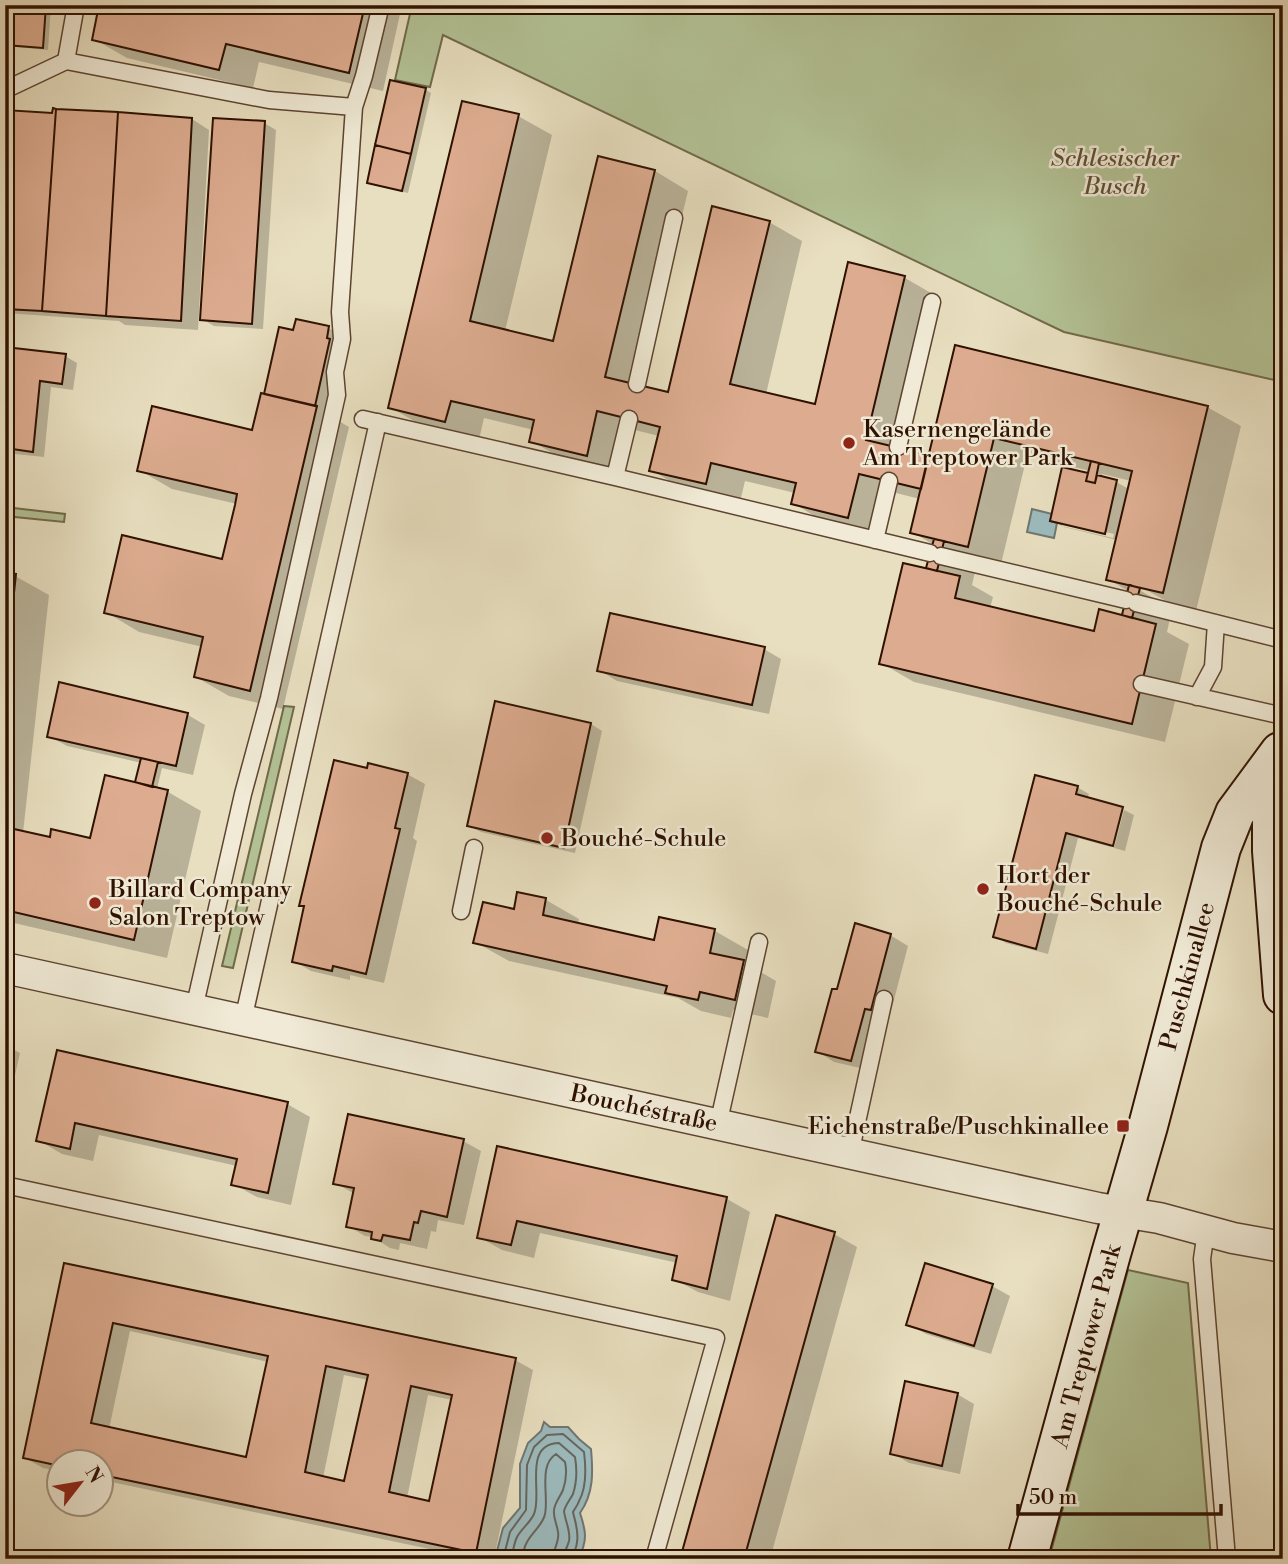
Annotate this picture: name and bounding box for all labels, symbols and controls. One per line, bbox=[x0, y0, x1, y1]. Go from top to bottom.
park label: Schlesischer Busch bbox=[1051, 144, 1180, 202]
place label: Kasernengelände Am Treptower Park bbox=[862, 415, 1074, 473]
marker: Kasernengelände Am Treptower Park bbox=[841, 435, 857, 451]
place label: Bouché-Schule bbox=[560, 824, 726, 854]
marker: Bouché-Schule bbox=[539, 830, 555, 846]
place label: Hort der Bouché-Schule bbox=[996, 861, 1162, 919]
place label: Billard Company Salon Treptow bbox=[108, 875, 292, 933]
marker: Hort der Bouché-Schule bbox=[975, 881, 991, 897]
marker: Billard Company Salon Treptow bbox=[87, 895, 103, 911]
street label: Puschkinallee bbox=[1154, 899, 1222, 1054]
street label: Bouchéstraße bbox=[567, 1079, 720, 1139]
place label: Eichenstraße/Puschkinallee bbox=[808, 1112, 1109, 1142]
marker: Eichenstraße/Puschkinallee bbox=[1115, 1118, 1131, 1134]
street label: Am Treptower Park bbox=[1045, 1240, 1129, 1452]
north arrow bbox=[46, 1448, 116, 1518]
text: N bbox=[80, 1462, 108, 1487]
scale bar bbox=[1018, 1473, 1222, 1517]
text: 50 m bbox=[1029, 1485, 1077, 1511]

